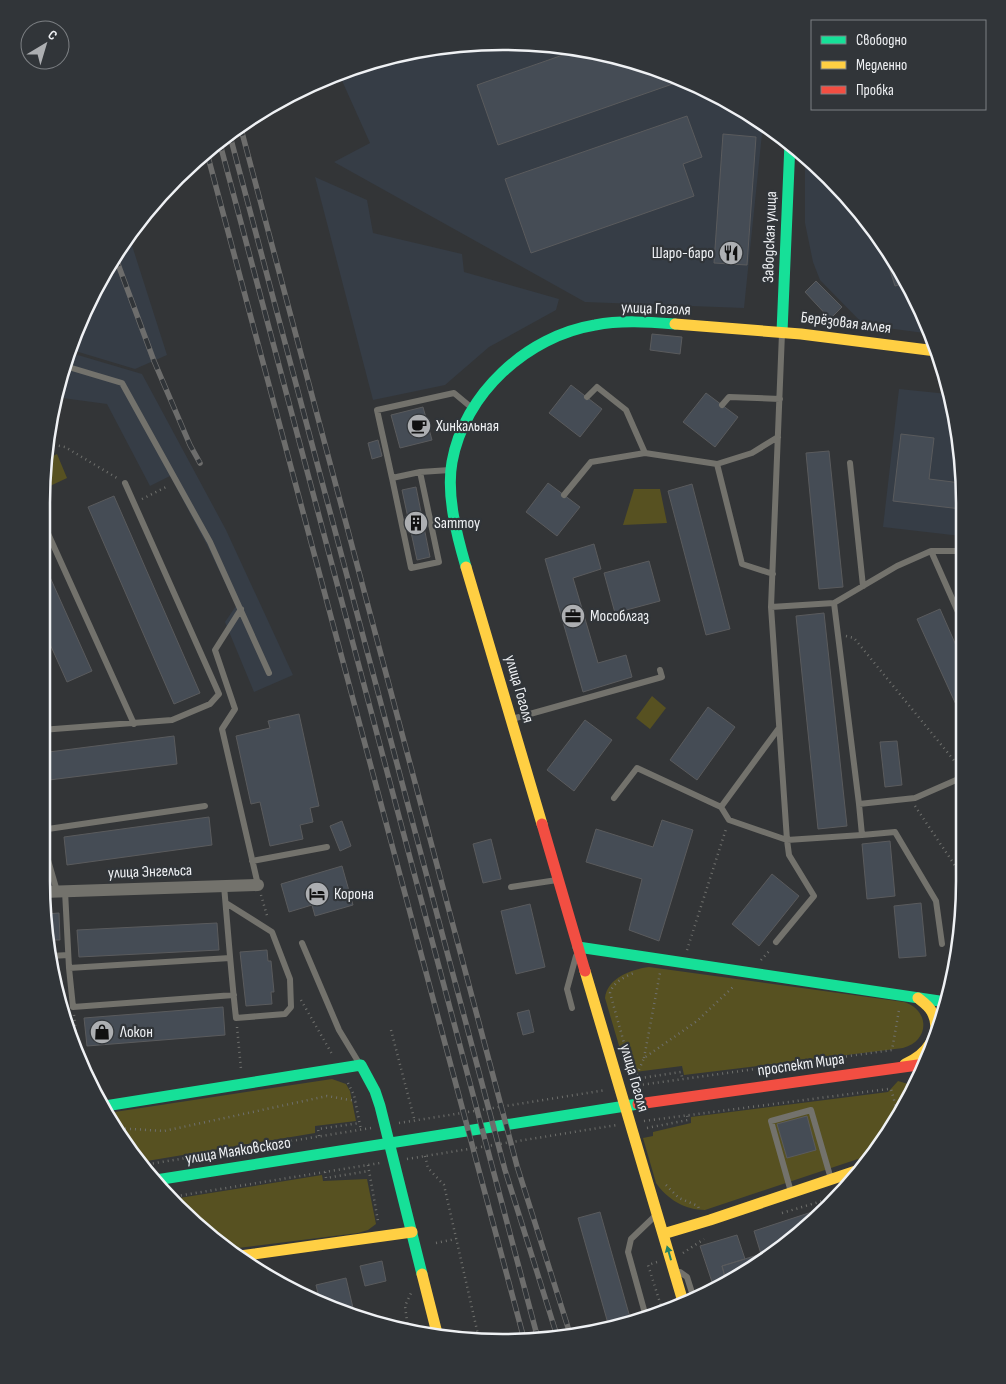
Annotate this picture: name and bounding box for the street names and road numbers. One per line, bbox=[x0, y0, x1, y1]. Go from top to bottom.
street label: Заводская улица bbox=[759, 191, 781, 283]
street label: улица Гоголя bbox=[621, 298, 691, 320]
street label: Берёзовая аллея bbox=[800, 308, 892, 338]
street label: улица Гоголя bbox=[500, 653, 538, 725]
street label: улица Энгельса bbox=[108, 861, 192, 883]
street label: улица Гоголя bbox=[615, 1042, 653, 1114]
street label: проспект Мира bbox=[756, 1050, 846, 1080]
street label: улица Маяковского bbox=[184, 1133, 292, 1169]

